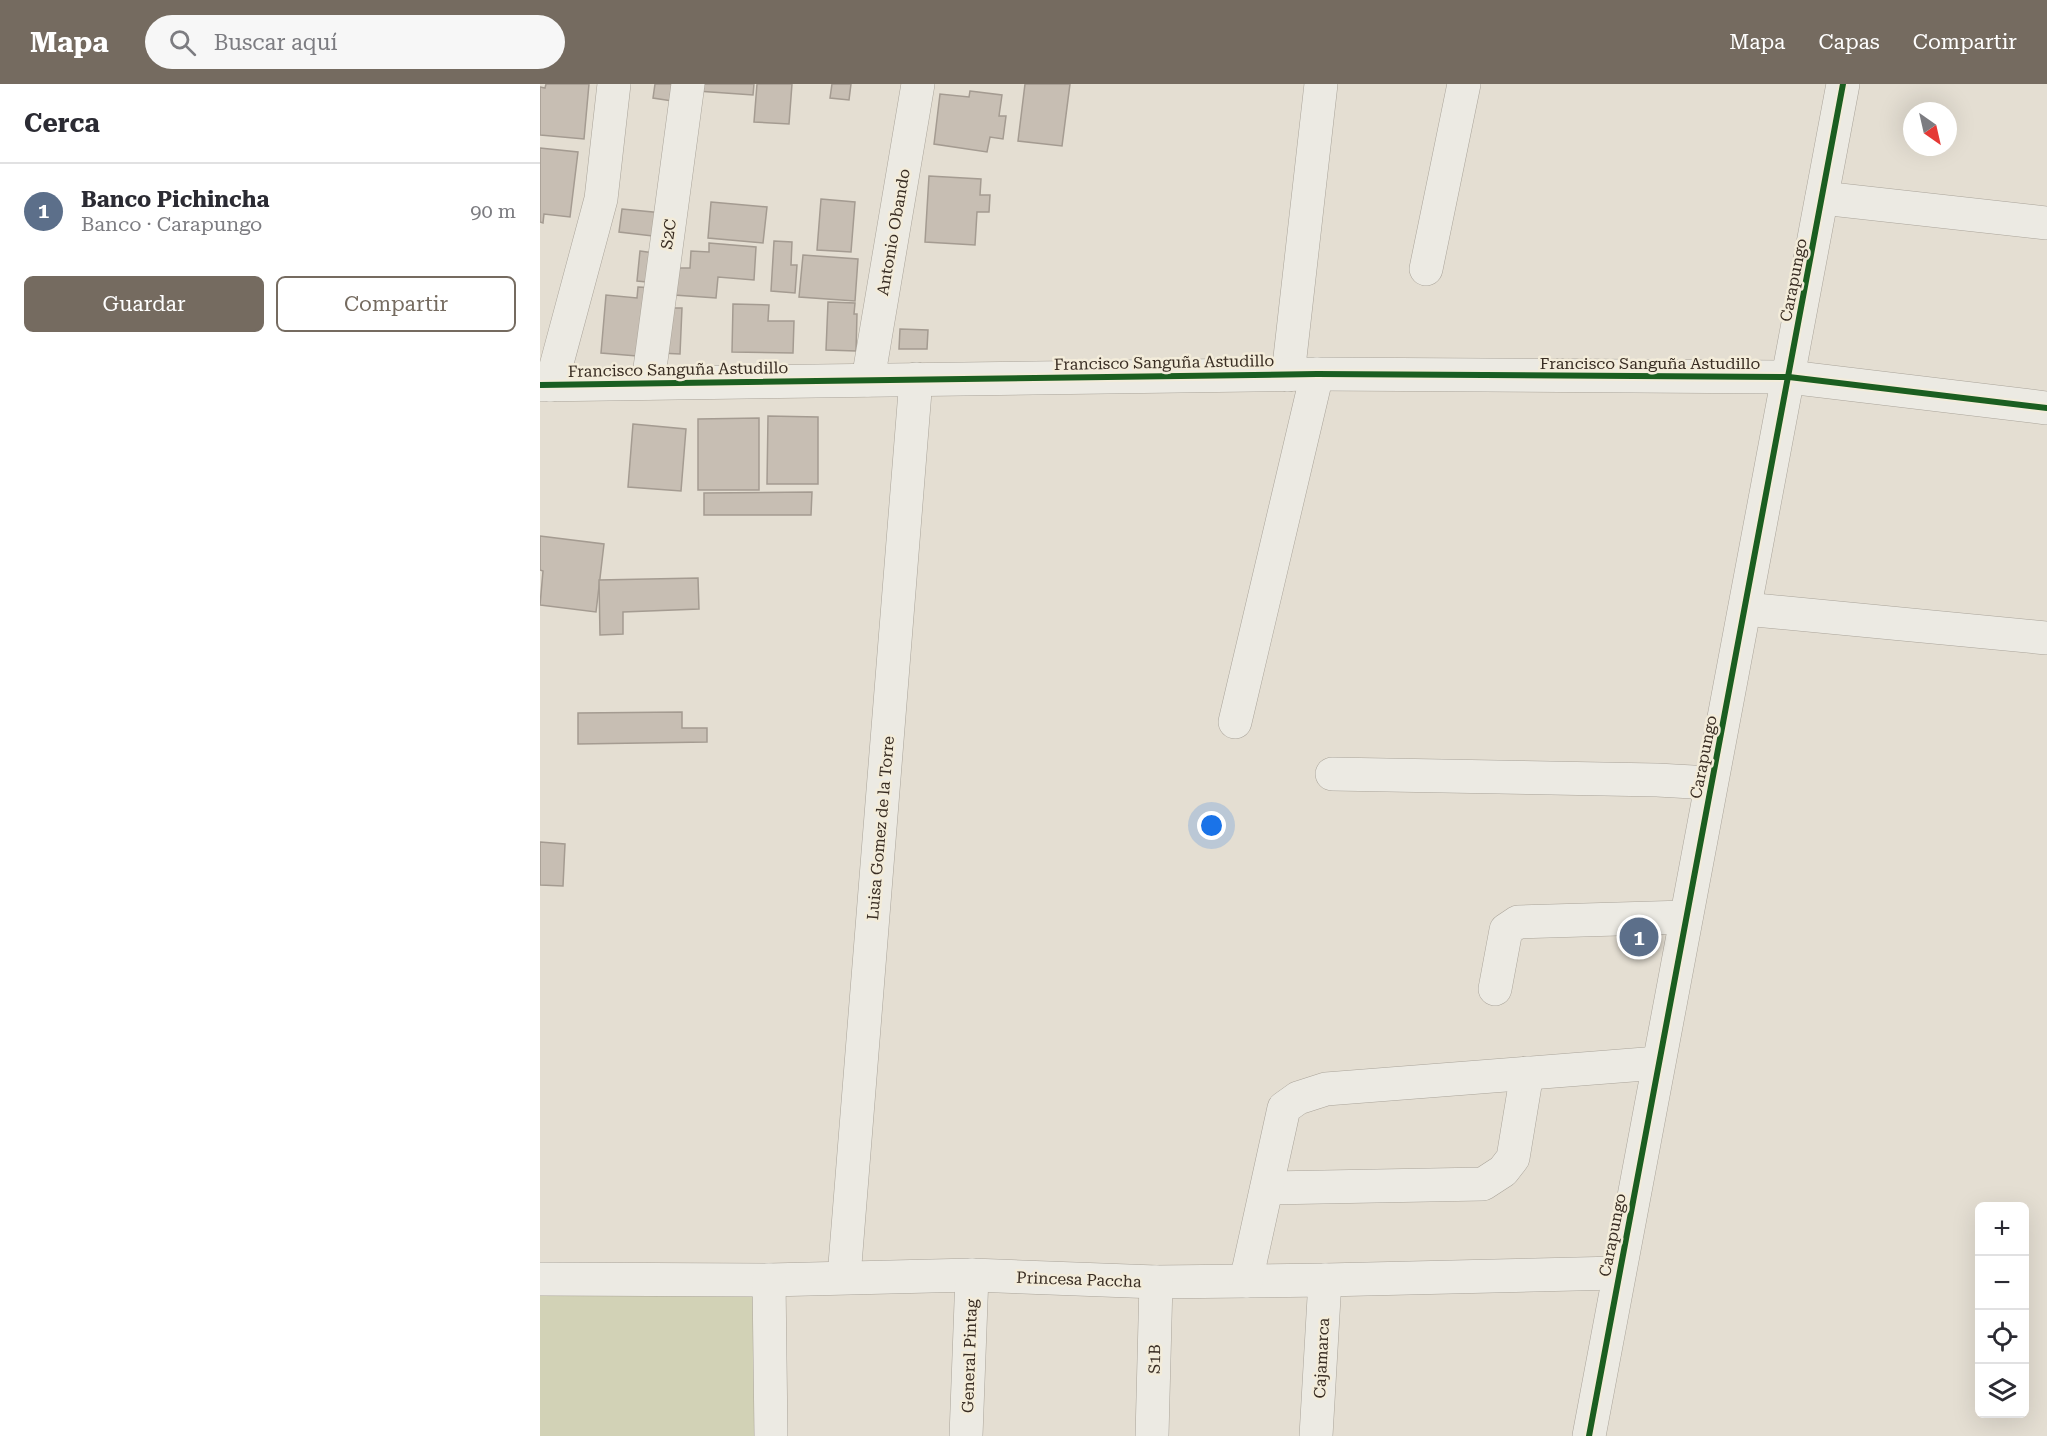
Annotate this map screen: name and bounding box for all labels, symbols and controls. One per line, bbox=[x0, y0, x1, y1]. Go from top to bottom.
search box bbox=[145, 15, 565, 69]
text: Mapa bbox=[30, 26, 109, 59]
icon: search bbox=[166, 26, 199, 59]
text: Buscar aquí bbox=[214, 30, 338, 55]
text: Mapa bbox=[1729, 30, 1785, 54]
text: Capas bbox=[1818, 30, 1880, 54]
text: Compartir bbox=[1913, 30, 2017, 54]
north arrow bbox=[1903, 102, 1957, 156]
text: Cerca bbox=[24, 108, 100, 138]
street label: Antonio Obando bbox=[873, 167, 914, 297]
text: Banco Pichincha bbox=[81, 187, 269, 212]
text: 1 bbox=[38, 199, 49, 223]
text: 90 m bbox=[470, 199, 516, 223]
text: Banco · Carapungo bbox=[81, 212, 262, 236]
street label: S2C bbox=[657, 218, 680, 250]
street label: Carapungo bbox=[1776, 237, 1811, 323]
button: Guardar bbox=[24, 276, 264, 332]
button: Compartir bbox=[276, 276, 516, 332]
street label: Francisco Sanguña Astudillo bbox=[1054, 351, 1275, 374]
street label: Francisco Sanguña Astudillo bbox=[1540, 354, 1760, 373]
street label: Francisco Sanguña Astudillo bbox=[568, 358, 789, 381]
street label: Carapungo bbox=[1686, 714, 1721, 800]
street label: Luisa Gomez de la Torre bbox=[863, 735, 898, 921]
your location bbox=[1197, 811, 1226, 840]
pin: 1 bbox=[1620, 914, 1658, 960]
street label: Carapungo bbox=[1595, 1192, 1630, 1278]
map controls bbox=[1975, 1202, 2029, 1418]
button: + bbox=[1975, 1202, 2029, 1256]
button: − bbox=[1975, 1256, 2029, 1310]
street label: Princesa Paccha bbox=[1016, 1268, 1142, 1291]
street label: General Pintag bbox=[958, 1298, 981, 1413]
button: locate bbox=[1975, 1310, 2029, 1364]
street label: Cajamarca bbox=[1310, 1317, 1333, 1399]
street label: S1B bbox=[1145, 1344, 1164, 1374]
button: layers bbox=[1975, 1364, 2029, 1418]

